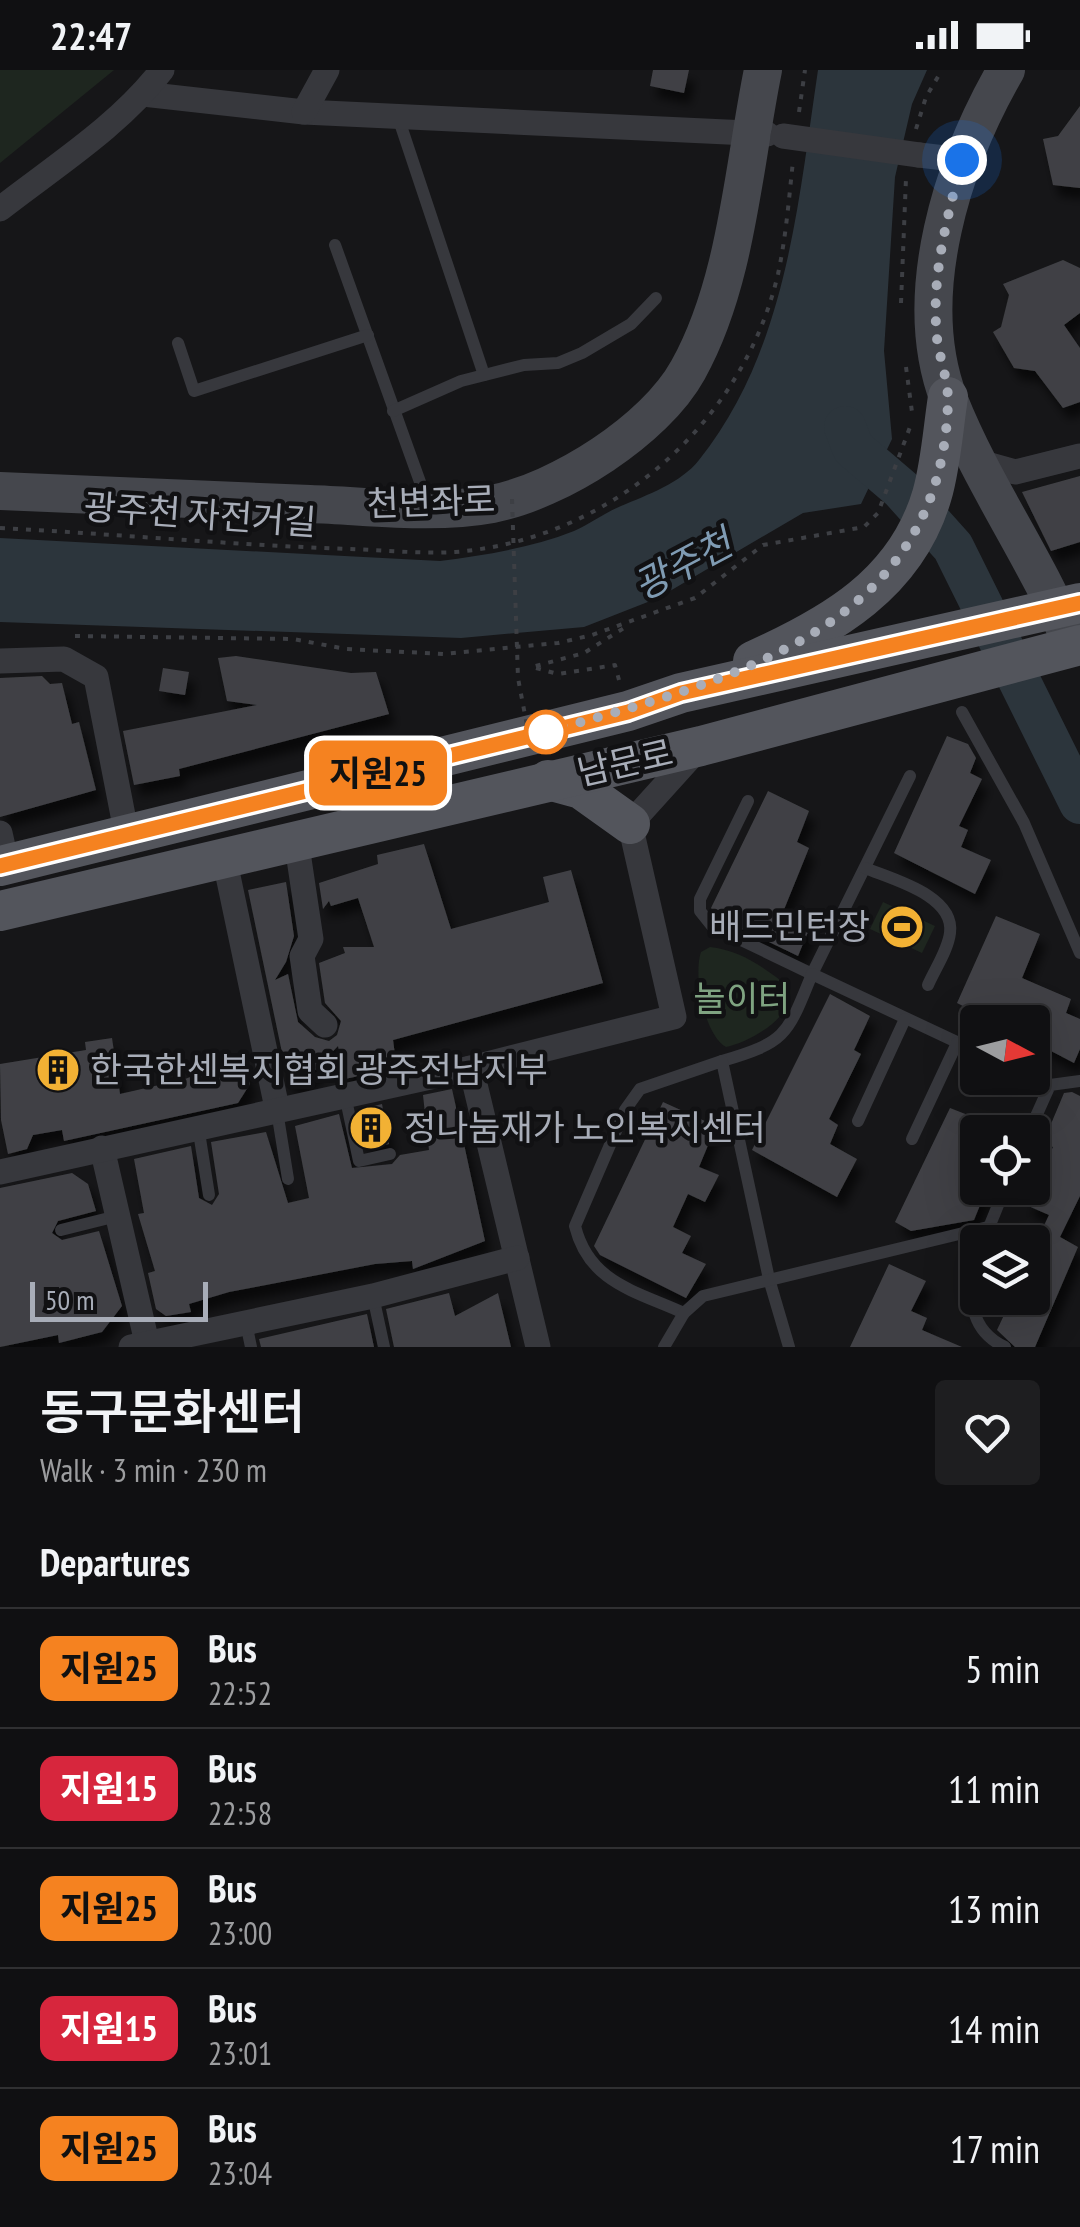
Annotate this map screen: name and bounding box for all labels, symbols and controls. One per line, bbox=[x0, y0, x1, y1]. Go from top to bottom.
text: 22:47 bbox=[50, 11, 132, 60]
your location bbox=[937, 135, 987, 185]
street label: 천변좌로 bbox=[366, 476, 496, 526]
street label: 광주천 자전거길 bbox=[82, 483, 318, 545]
water label: 광주천 bbox=[624, 516, 744, 610]
unlabelled marker bbox=[525, 711, 567, 753]
street label: 남문로 bbox=[573, 729, 677, 795]
line badge: 지원25 bbox=[308, 740, 448, 806]
text: 지원25 bbox=[329, 750, 427, 796]
place label: 배드민턴장 bbox=[709, 903, 870, 949]
sports icon: 배드민턴장 bbox=[879, 904, 925, 950]
park label: 놀이터 bbox=[694, 975, 790, 1021]
north arrow bbox=[960, 1005, 1050, 1095]
map controls bbox=[960, 1005, 1050, 1315]
place label: 한국한센복지협회 광주전남지부 bbox=[90, 1046, 548, 1092]
building icon: 한국한센복지협회 광주전남지부 bbox=[35, 1047, 81, 1093]
place label: 정나눔재가 노인복지센터 bbox=[404, 1104, 766, 1150]
building icon: 정나눔재가 노인복지센터 bbox=[348, 1105, 394, 1151]
button: locate bbox=[960, 1115, 1050, 1205]
button: layers bbox=[960, 1225, 1050, 1315]
scale bar bbox=[30, 1277, 208, 1322]
text: 50 m bbox=[45, 1281, 94, 1318]
text: 동구문화센터 bbox=[40, 1380, 305, 1442]
button: heart bbox=[935, 1380, 1040, 1485]
text: Walk · 3 min · 230 m bbox=[40, 1449, 267, 1491]
text: Departures bbox=[40, 1537, 190, 1586]
text: Bus bbox=[208, 1623, 257, 1672]
text: 5 min bbox=[965, 1644, 1040, 1693]
text: 지원25 bbox=[60, 1645, 158, 1691]
text: 22:52 bbox=[208, 1672, 272, 1714]
text: Bus bbox=[208, 1743, 257, 1792]
text: 11 min bbox=[948, 1764, 1040, 1813]
text: 지원15 bbox=[60, 1765, 158, 1811]
text: 22:58 bbox=[208, 1792, 272, 1834]
text: Bus bbox=[208, 1863, 257, 1912]
text: 13 min bbox=[948, 1884, 1040, 1933]
text: 지원25 bbox=[60, 1885, 158, 1931]
text: 23:00 bbox=[208, 1912, 272, 1954]
text: Bus bbox=[208, 1983, 257, 2032]
text: 14 min bbox=[948, 2004, 1040, 2053]
text: 지원15 bbox=[60, 2005, 158, 2051]
text: 23:01 bbox=[208, 2032, 272, 2074]
text: Bus bbox=[208, 2103, 257, 2152]
text: 17 min bbox=[950, 2124, 1040, 2173]
text: 지원25 bbox=[60, 2125, 158, 2171]
text: 23:04 bbox=[208, 2152, 272, 2194]

